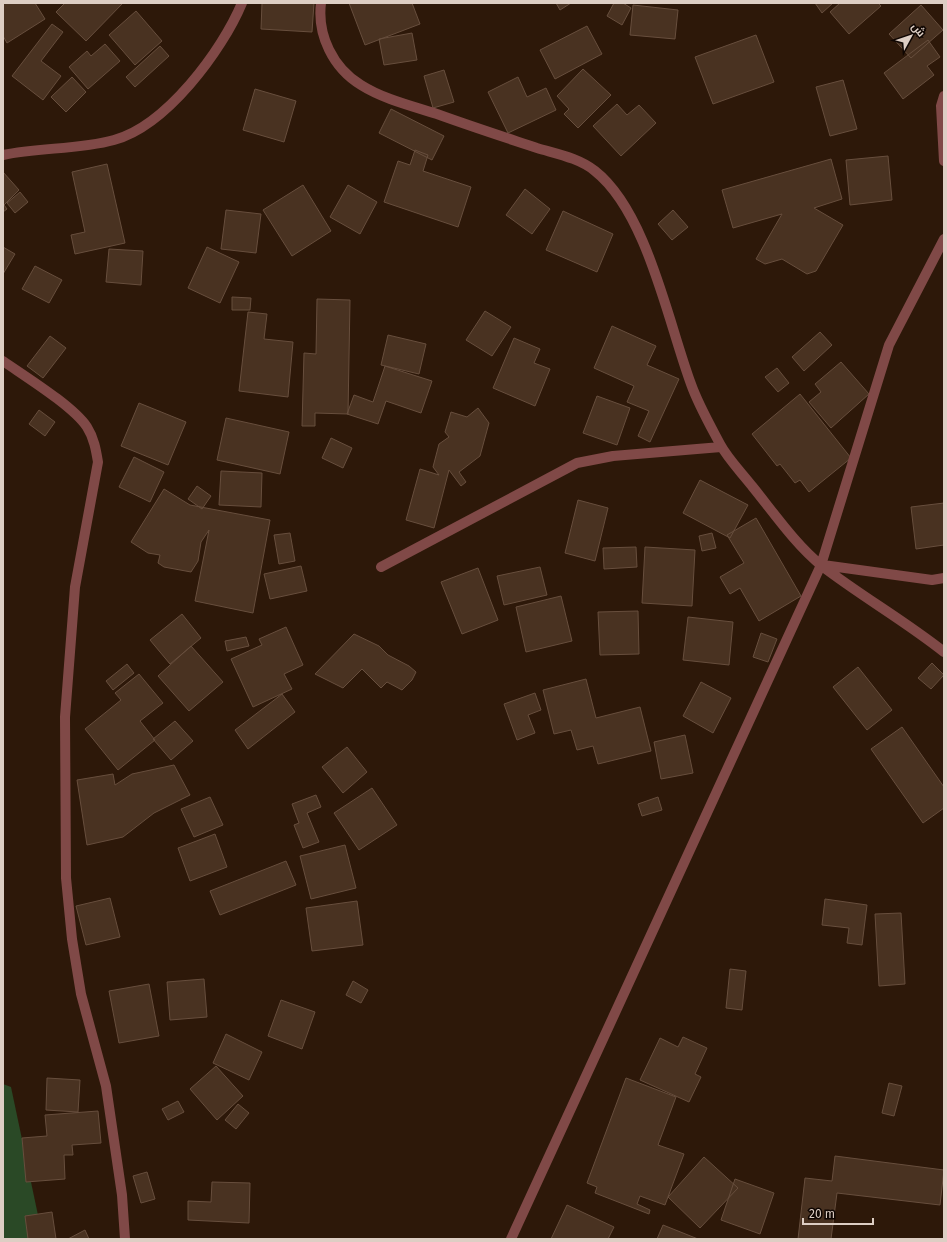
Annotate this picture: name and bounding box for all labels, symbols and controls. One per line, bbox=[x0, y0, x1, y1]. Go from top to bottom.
north arrow bbox=[891, 16, 931, 56]
text: ش bbox=[909, 20, 928, 39]
scale bar bbox=[803, 1200, 873, 1226]
text: 20 m bbox=[809, 1207, 835, 1221]

